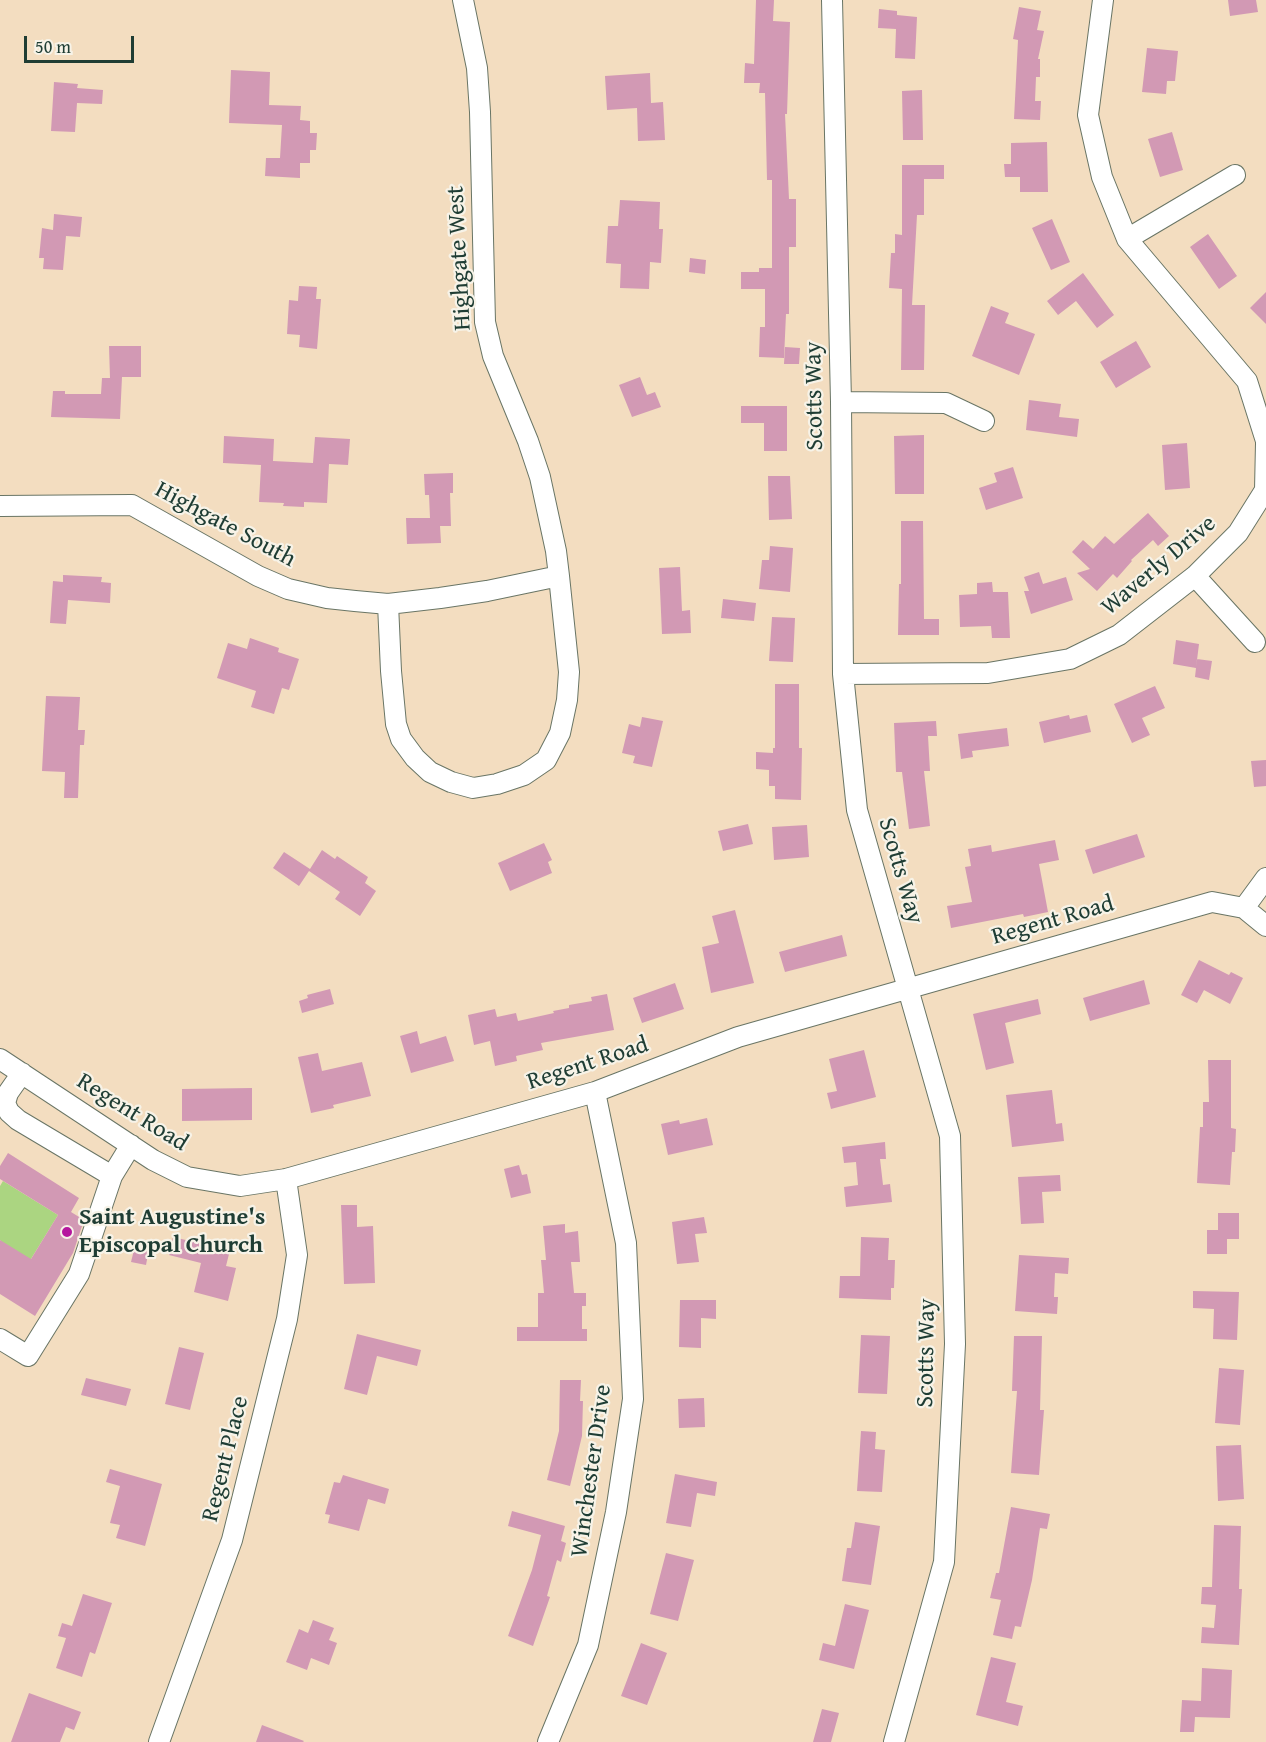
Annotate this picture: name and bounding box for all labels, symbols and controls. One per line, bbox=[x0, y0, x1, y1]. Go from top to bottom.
scale bar bbox=[27, 24, 136, 62]
text: 50 m bbox=[35, 33, 71, 60]
street label: Highgate West bbox=[442, 185, 478, 331]
street label: Scotts Way bbox=[800, 341, 830, 451]
street label: Highgate South bbox=[150, 476, 300, 574]
street label: Waverly Drive bbox=[1096, 510, 1222, 622]
street label: Scotts Way bbox=[871, 815, 929, 927]
street label: Regent Road bbox=[989, 890, 1117, 952]
street label: Regent Road bbox=[524, 1031, 652, 1097]
street label: Regent Road bbox=[71, 1067, 193, 1159]
place label: Saint Augustine's Episcopal Church bbox=[79, 1204, 265, 1260]
marker: Saint Augustine's Episcopal Church bbox=[60, 1225, 74, 1239]
street label: Scotts Way bbox=[912, 1298, 942, 1408]
street label: Winchester Drive bbox=[566, 1383, 618, 1559]
street label: Regent Place bbox=[196, 1393, 256, 1525]

